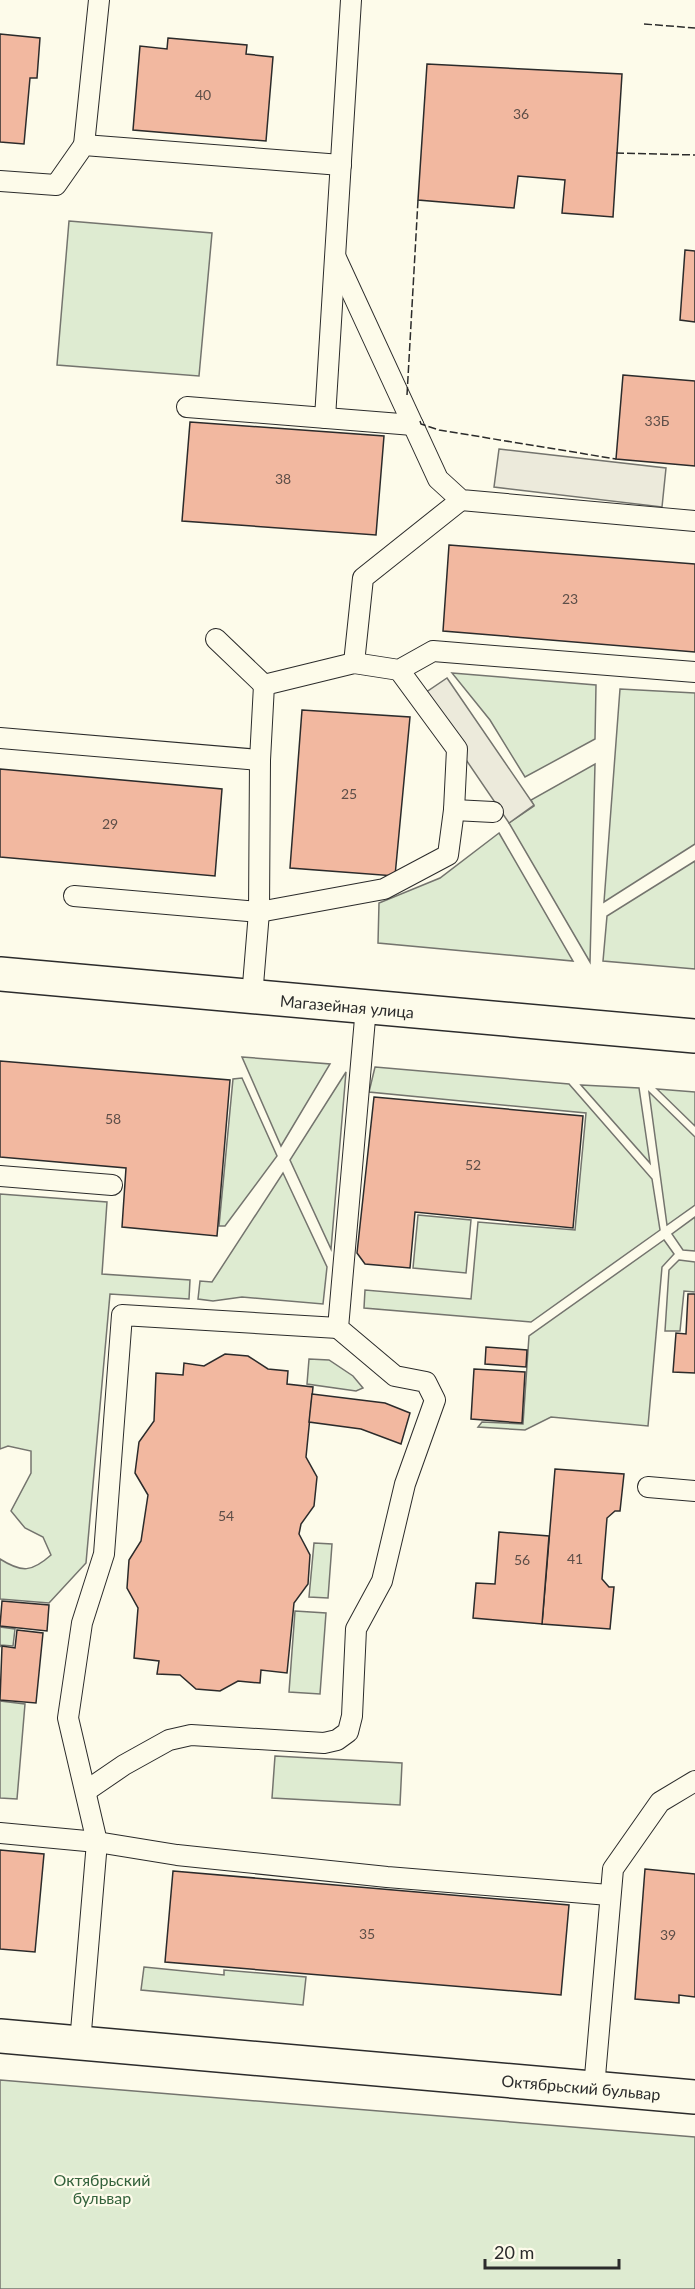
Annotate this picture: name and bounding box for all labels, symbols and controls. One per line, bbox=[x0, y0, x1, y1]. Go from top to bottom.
house number: 40 bbox=[195, 86, 211, 103]
house number: 36 bbox=[513, 105, 529, 122]
house number: 33Б bbox=[645, 412, 670, 429]
house number: 38 bbox=[275, 470, 291, 487]
house number: 23 bbox=[562, 590, 578, 607]
house number: 25 bbox=[341, 785, 357, 802]
house number: 29 bbox=[102, 815, 118, 832]
street label: Магазейная улица bbox=[279, 991, 415, 1021]
house number: 58 bbox=[105, 1110, 121, 1127]
house number: 52 bbox=[465, 1156, 481, 1173]
house number: 54 bbox=[218, 1507, 234, 1524]
house number: 41 bbox=[567, 1550, 583, 1567]
house number: 56 bbox=[514, 1551, 530, 1568]
house number: 35 bbox=[359, 1925, 375, 1942]
house number: 39 bbox=[660, 1926, 676, 1943]
street label: Октябрьский бульвар bbox=[501, 2071, 661, 2103]
park label: Октябрьский бульвар bbox=[54, 2170, 150, 2207]
scale bar bbox=[485, 2232, 618, 2270]
text: 20 m bbox=[494, 2241, 534, 2263]

